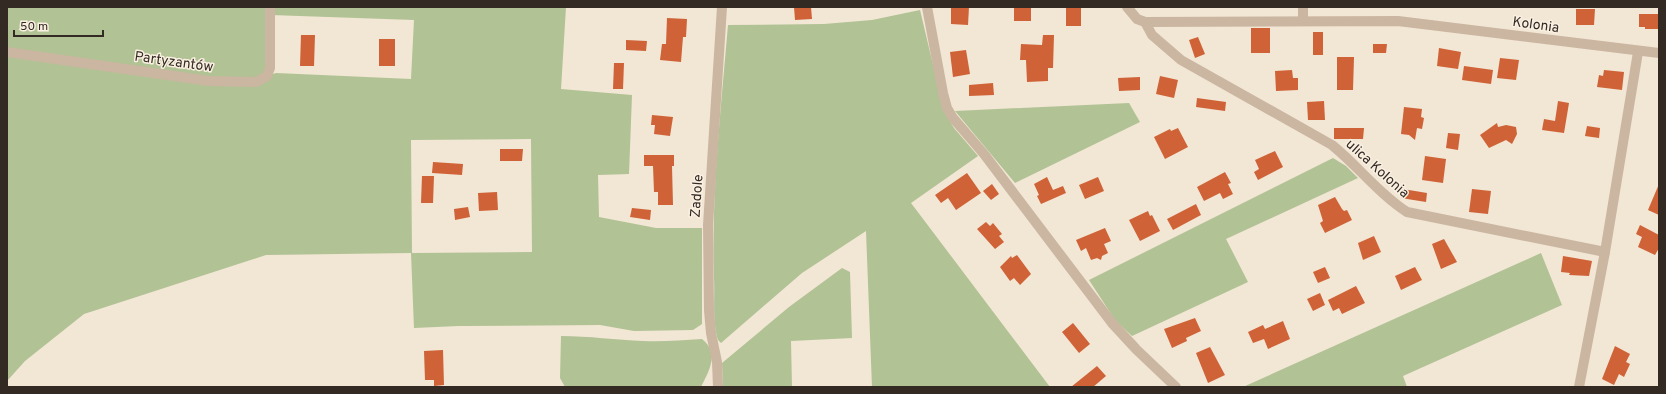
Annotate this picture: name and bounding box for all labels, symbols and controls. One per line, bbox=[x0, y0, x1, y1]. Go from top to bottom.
scale bar bbox=[14, 12, 103, 38]
street label: Kolonia bbox=[1511, 14, 1560, 37]
text: 50 m bbox=[20, 19, 48, 35]
street label: Partyzantów bbox=[133, 49, 214, 76]
street label: ulica Kolonia bbox=[1342, 136, 1412, 202]
street label: Zadole bbox=[687, 174, 707, 218]

